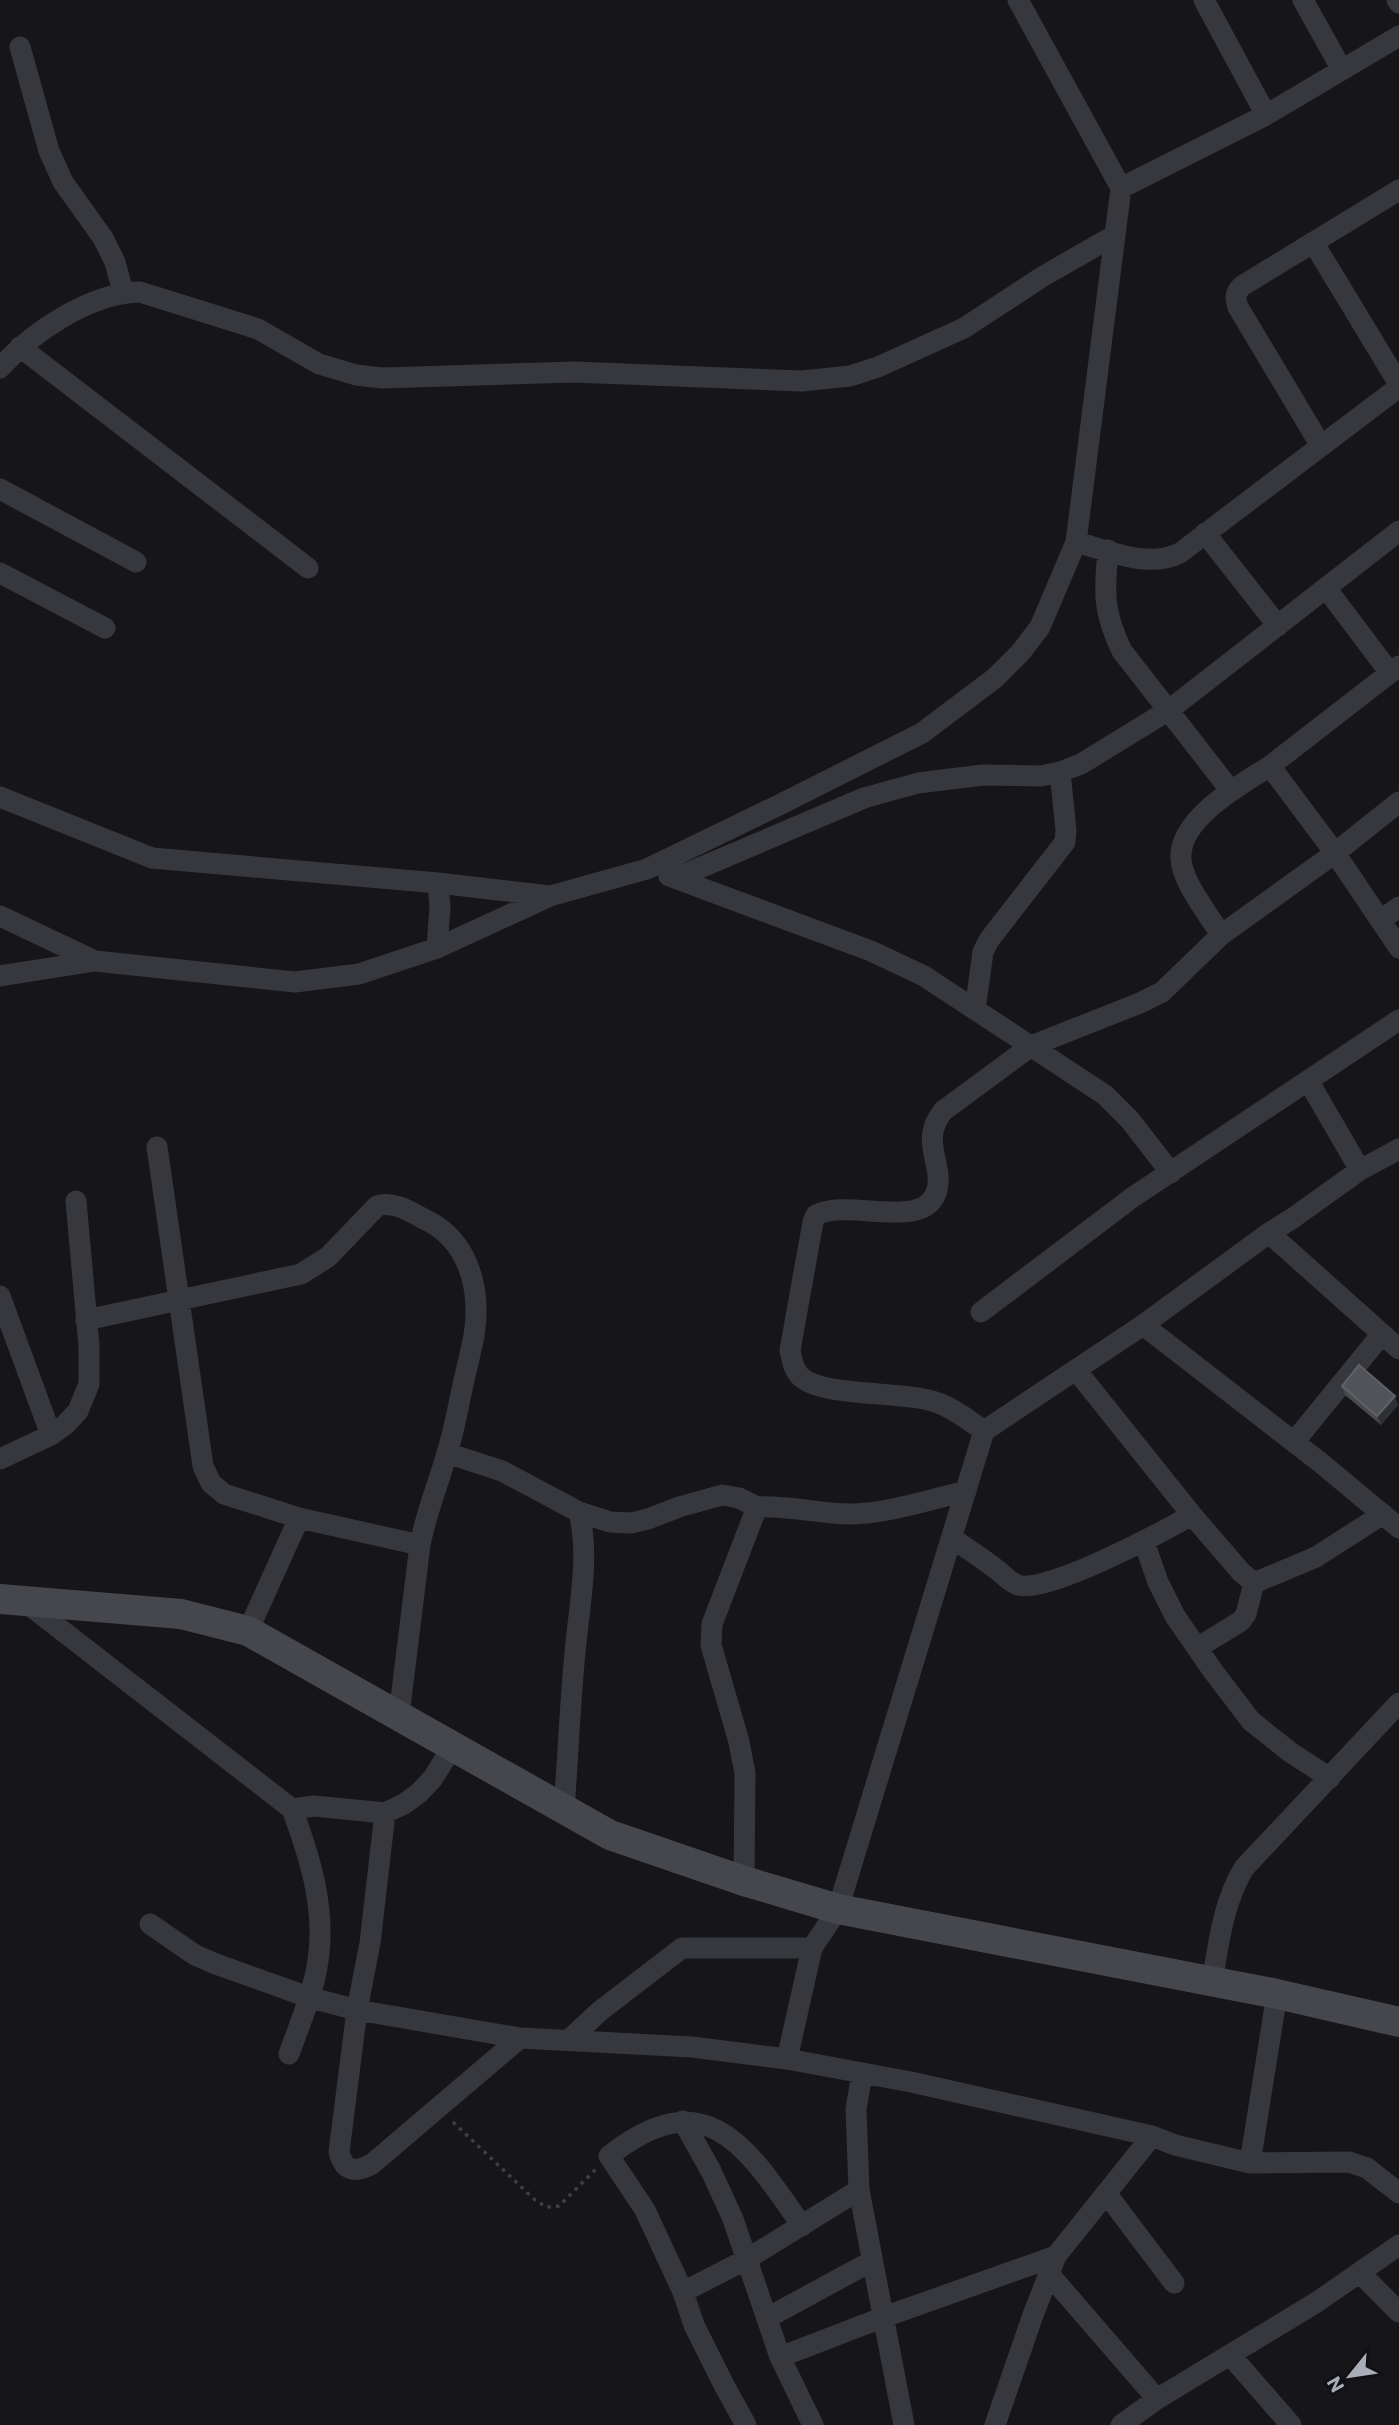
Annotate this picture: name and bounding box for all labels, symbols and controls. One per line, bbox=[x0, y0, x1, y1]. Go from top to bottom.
north arrow bbox=[1315, 2341, 1385, 2411]
text: N bbox=[1321, 2373, 1348, 2397]

